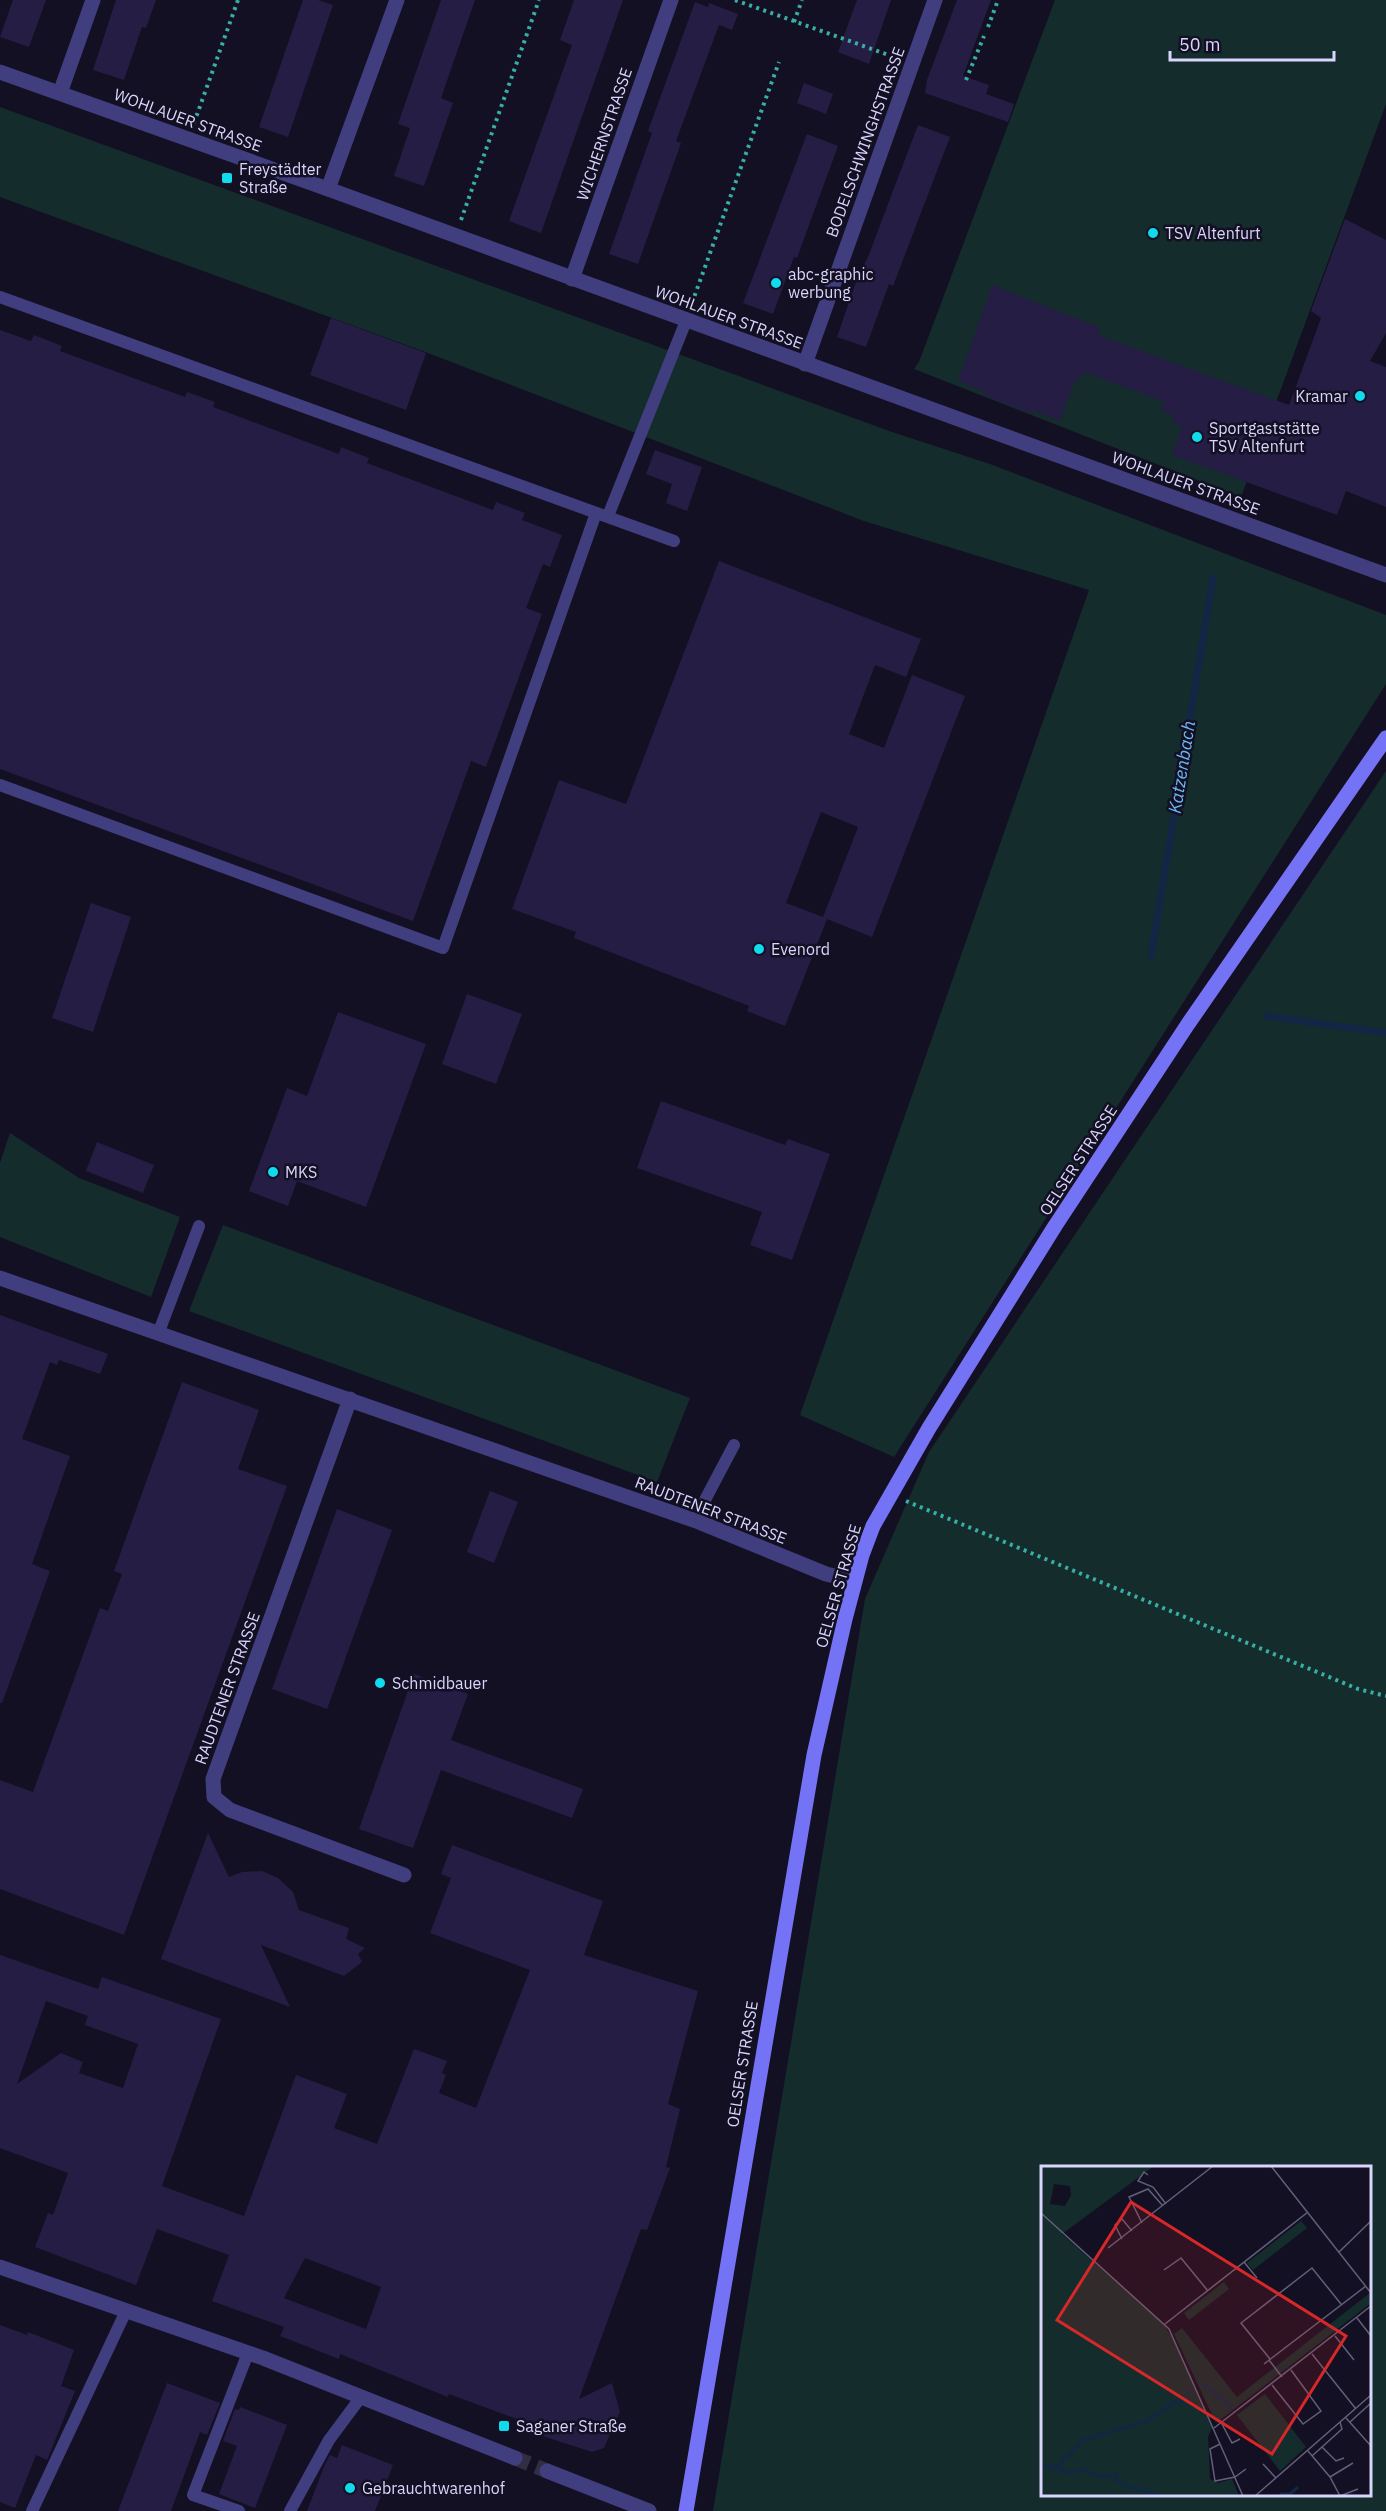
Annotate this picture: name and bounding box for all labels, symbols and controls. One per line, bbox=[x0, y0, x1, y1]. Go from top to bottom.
scale bar bbox=[1170, 24, 1334, 62]
text: 50 m bbox=[1179, 33, 1221, 56]
street label: BODELSCHWINGHSTRASSE bbox=[821, 44, 909, 240]
street label: WICHERNSTRASSE bbox=[572, 65, 636, 203]
street label: WOHLAUER STRASSE bbox=[111, 84, 265, 156]
place label: Freystädter Straße bbox=[239, 159, 321, 197]
marker: Freystädter Straße bbox=[220, 171, 234, 185]
place label: TSV Altenfurt bbox=[1165, 223, 1261, 243]
marker: TSV Altenfurt bbox=[1146, 226, 1160, 240]
place label: abc-graphic werbung bbox=[788, 264, 873, 302]
marker: abc-graphic werbung bbox=[769, 276, 783, 290]
street label: WOHLAUER STRASSE bbox=[652, 281, 806, 353]
place label: Kramar bbox=[1295, 386, 1348, 406]
marker: Kramar bbox=[1353, 389, 1367, 403]
place label: Sportgaststätte TSV Altenfurt bbox=[1209, 418, 1320, 456]
marker: Sportgaststätte TSV Altenfurt bbox=[1190, 430, 1204, 444]
street label: WOHLAUER STRASSE bbox=[1109, 447, 1263, 519]
water label: Katzenbach bbox=[1163, 719, 1200, 815]
place label: Evenord bbox=[771, 939, 830, 959]
marker: Evenord bbox=[752, 942, 766, 956]
street label: OELSER STRASSE bbox=[1035, 1101, 1121, 1219]
place label: MKS bbox=[285, 1162, 317, 1182]
marker: MKS bbox=[266, 1165, 280, 1179]
street label: RAUDTENER STRASSE bbox=[632, 1472, 790, 1548]
street label: OELSER STRASSE bbox=[811, 1522, 865, 1650]
street label: RAUDTENER STRASSE bbox=[190, 1609, 264, 1767]
place label: Schmidbauer bbox=[392, 1673, 487, 1693]
marker: Schmidbauer bbox=[373, 1676, 387, 1690]
street label: OELSER STRASSE bbox=[722, 1999, 762, 2129]
inset map bbox=[1041, 2166, 1371, 2496]
place label: Saganer Straße bbox=[516, 2416, 627, 2436]
marker: Saganer Straße bbox=[497, 2419, 511, 2433]
place label: Gebrauchtwarenhof bbox=[362, 2478, 505, 2498]
marker: Gebrauchtwarenhof bbox=[343, 2481, 357, 2495]

